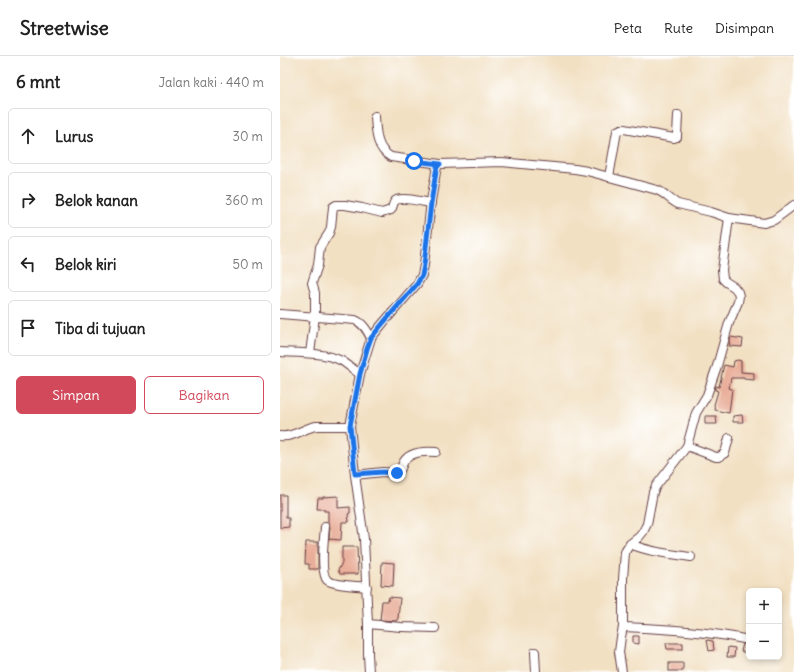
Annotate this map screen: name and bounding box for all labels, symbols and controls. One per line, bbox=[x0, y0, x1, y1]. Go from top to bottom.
text: Streetwise bbox=[20, 16, 109, 40]
text: Peta bbox=[614, 19, 642, 37]
text: Rute bbox=[664, 19, 693, 37]
text: Disimpan bbox=[715, 19, 774, 37]
text: 6 mnt bbox=[16, 71, 60, 93]
text: Jalan kaki · 440 m bbox=[158, 74, 264, 91]
icon: ahead bbox=[17, 125, 39, 147]
text: Lurus bbox=[55, 127, 93, 146]
text: 30 m bbox=[233, 128, 263, 145]
route start bbox=[405, 152, 423, 170]
icon: right bbox=[17, 189, 39, 211]
text: Belok kanan bbox=[55, 191, 138, 210]
text: 360 m bbox=[225, 192, 263, 209]
icon: left bbox=[17, 253, 39, 275]
text: Belok kiri bbox=[55, 255, 116, 274]
text: 50 m bbox=[232, 256, 263, 273]
icon: arrive bbox=[17, 317, 39, 339]
text: Tiba di tujuan bbox=[55, 319, 145, 338]
button: Simpan bbox=[16, 376, 136, 414]
button: Bagikan bbox=[144, 376, 264, 414]
route end bbox=[388, 464, 406, 482]
map controls bbox=[746, 588, 782, 660]
button: + bbox=[746, 588, 782, 624]
button: − bbox=[746, 624, 782, 660]

